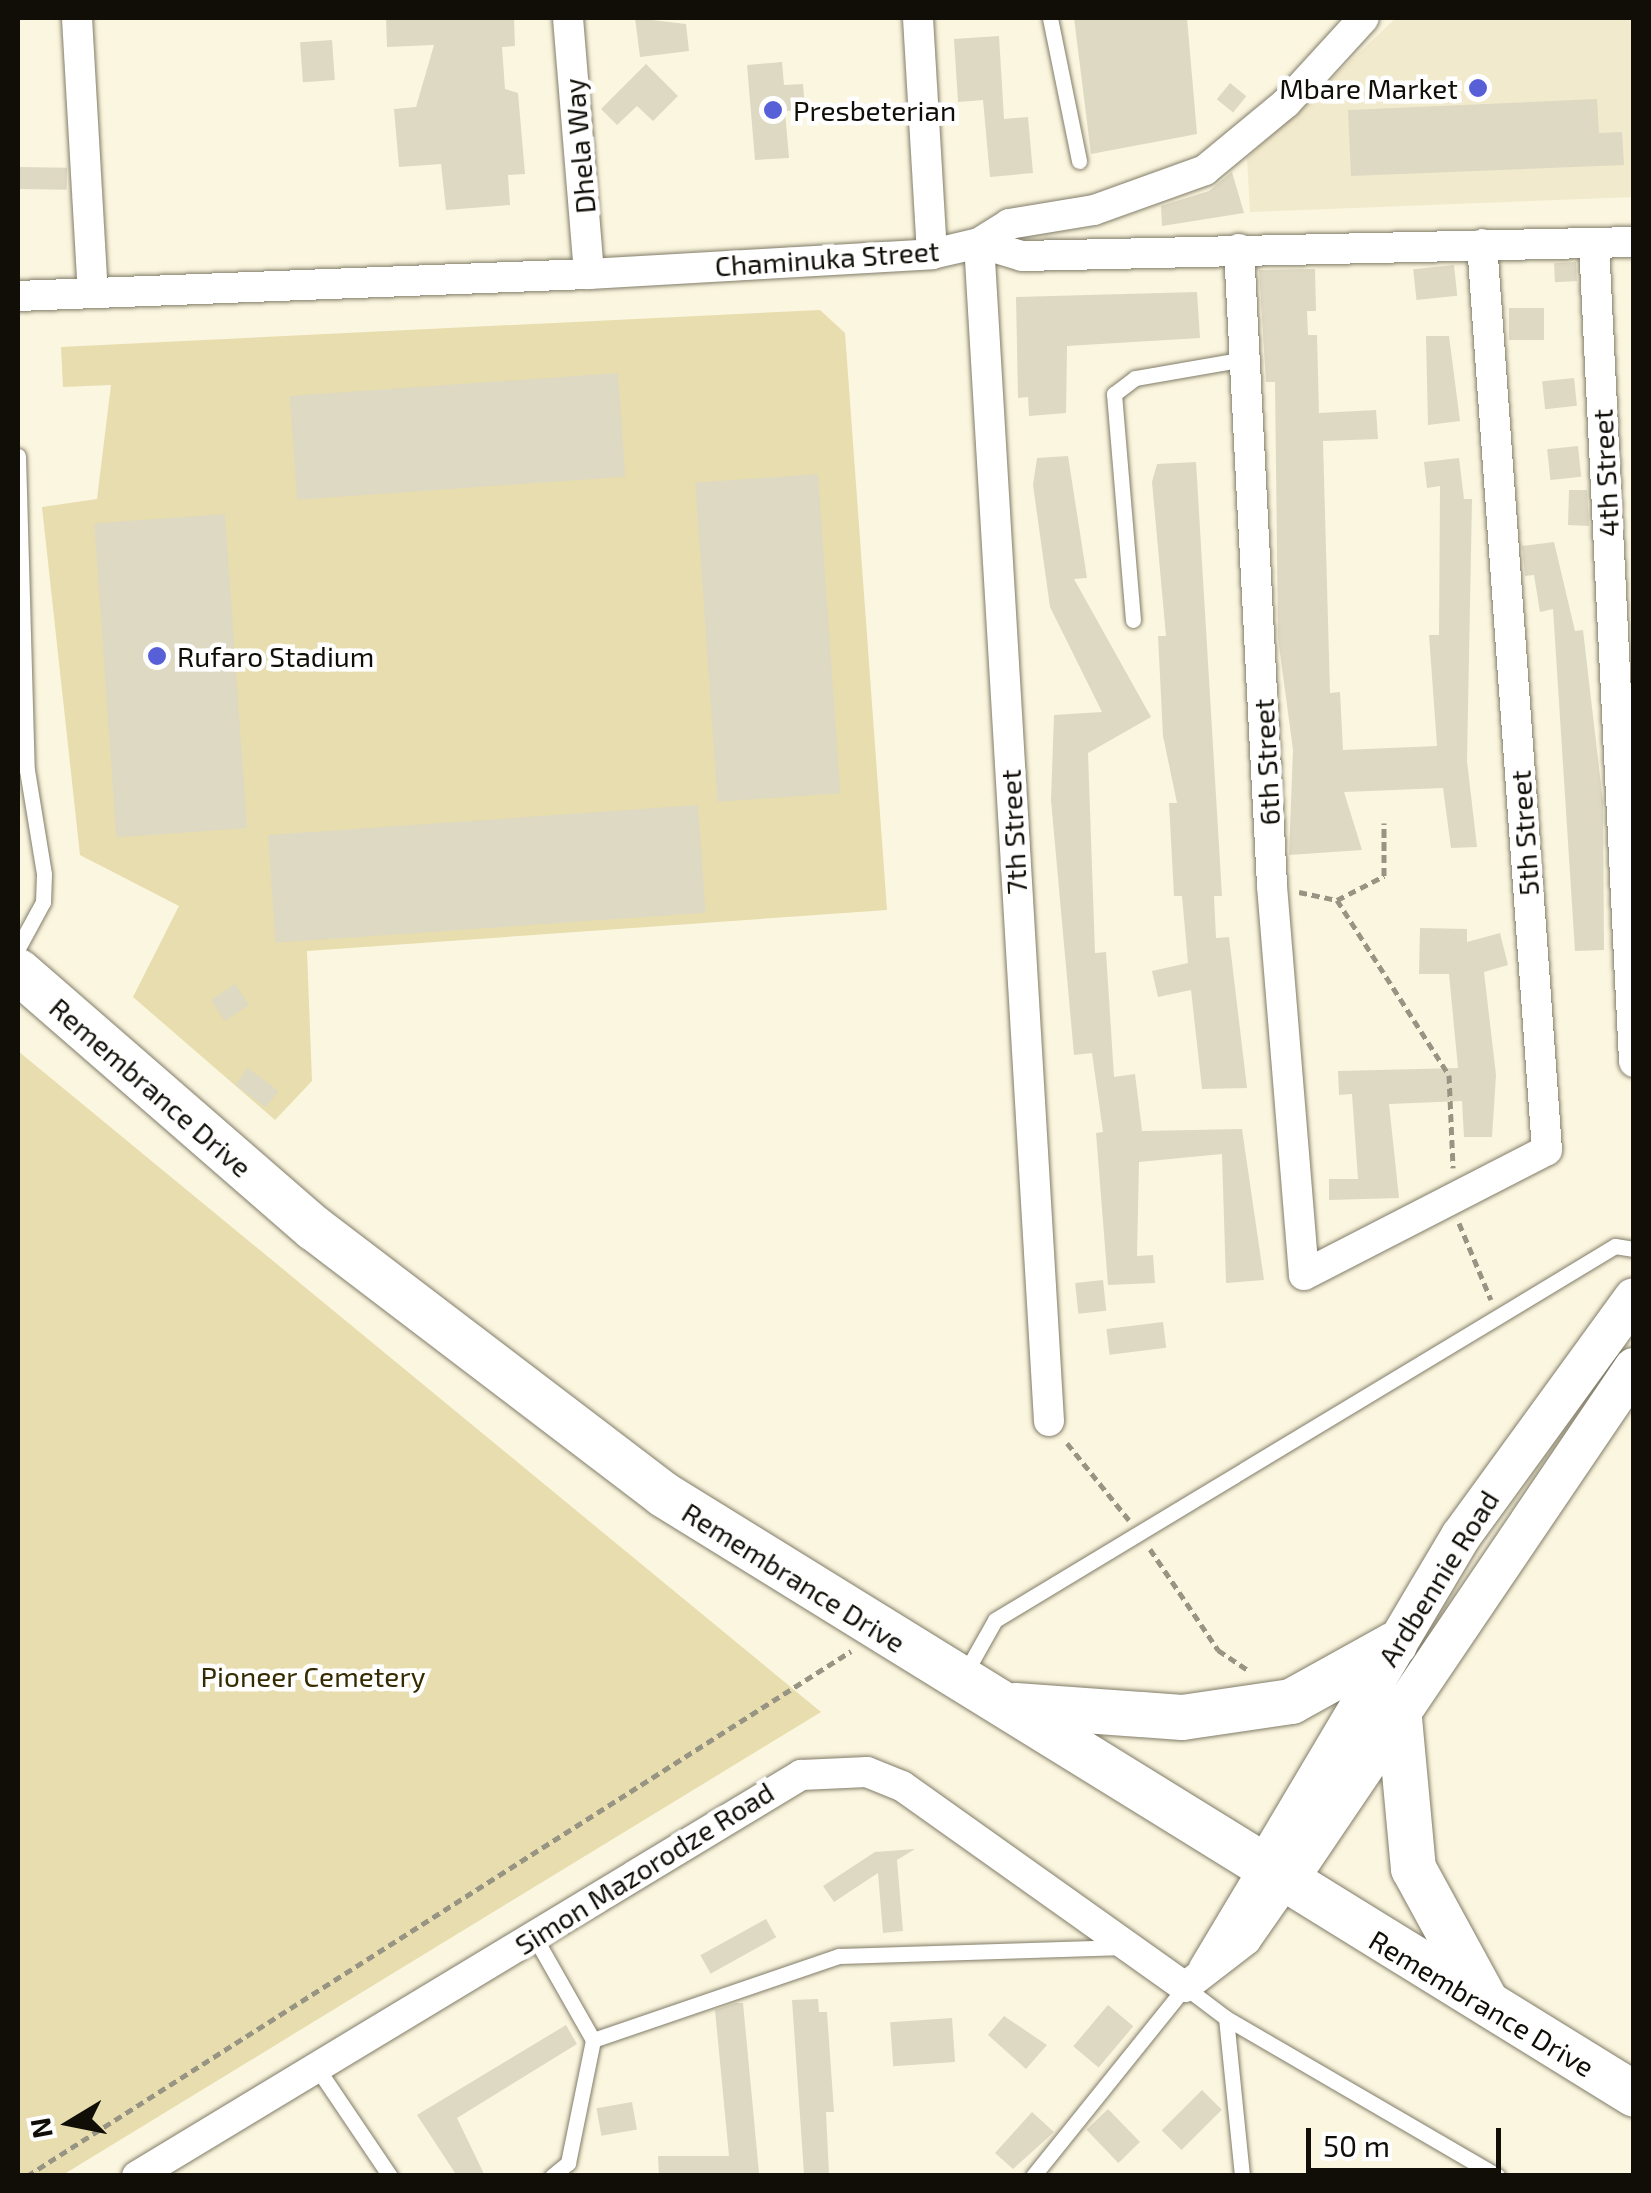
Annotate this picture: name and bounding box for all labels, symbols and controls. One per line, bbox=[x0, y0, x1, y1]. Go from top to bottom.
place label: Mbare Market bbox=[1279, 71, 1458, 105]
street label: Dhela Way bbox=[556, 77, 602, 215]
marker: Mbare Market bbox=[1467, 77, 1489, 99]
place label: Presbeterian bbox=[793, 93, 956, 127]
marker: Presbeterian bbox=[762, 99, 784, 121]
street label: Chaminuka Street bbox=[714, 233, 940, 283]
street label: 4th Street bbox=[1585, 408, 1625, 538]
place label: Rufaro Stadium bbox=[177, 639, 374, 673]
marker: Rufaro Stadium bbox=[146, 645, 168, 667]
street label: 6th Street bbox=[1246, 698, 1286, 826]
street label: 7th Street bbox=[993, 769, 1033, 895]
street label: 5th Street bbox=[1503, 769, 1545, 897]
street label: Remembrance Drive bbox=[43, 990, 259, 1184]
street label: Ardbennie Road bbox=[1371, 1484, 1505, 1672]
street label: Remembrance Drive bbox=[676, 1495, 912, 1659]
park label: Pioneer Cemetery bbox=[200, 1659, 426, 1693]
street label: Simon Mazorodze Road bbox=[509, 1775, 779, 1961]
street label: Remembrance Drive bbox=[1363, 1923, 1601, 2083]
north arrow bbox=[20, 2073, 120, 2173]
scale bar bbox=[1311, 2108, 1506, 2170]
text: N bbox=[22, 2115, 59, 2141]
text: 50 m bbox=[1323, 2127, 1390, 2163]

